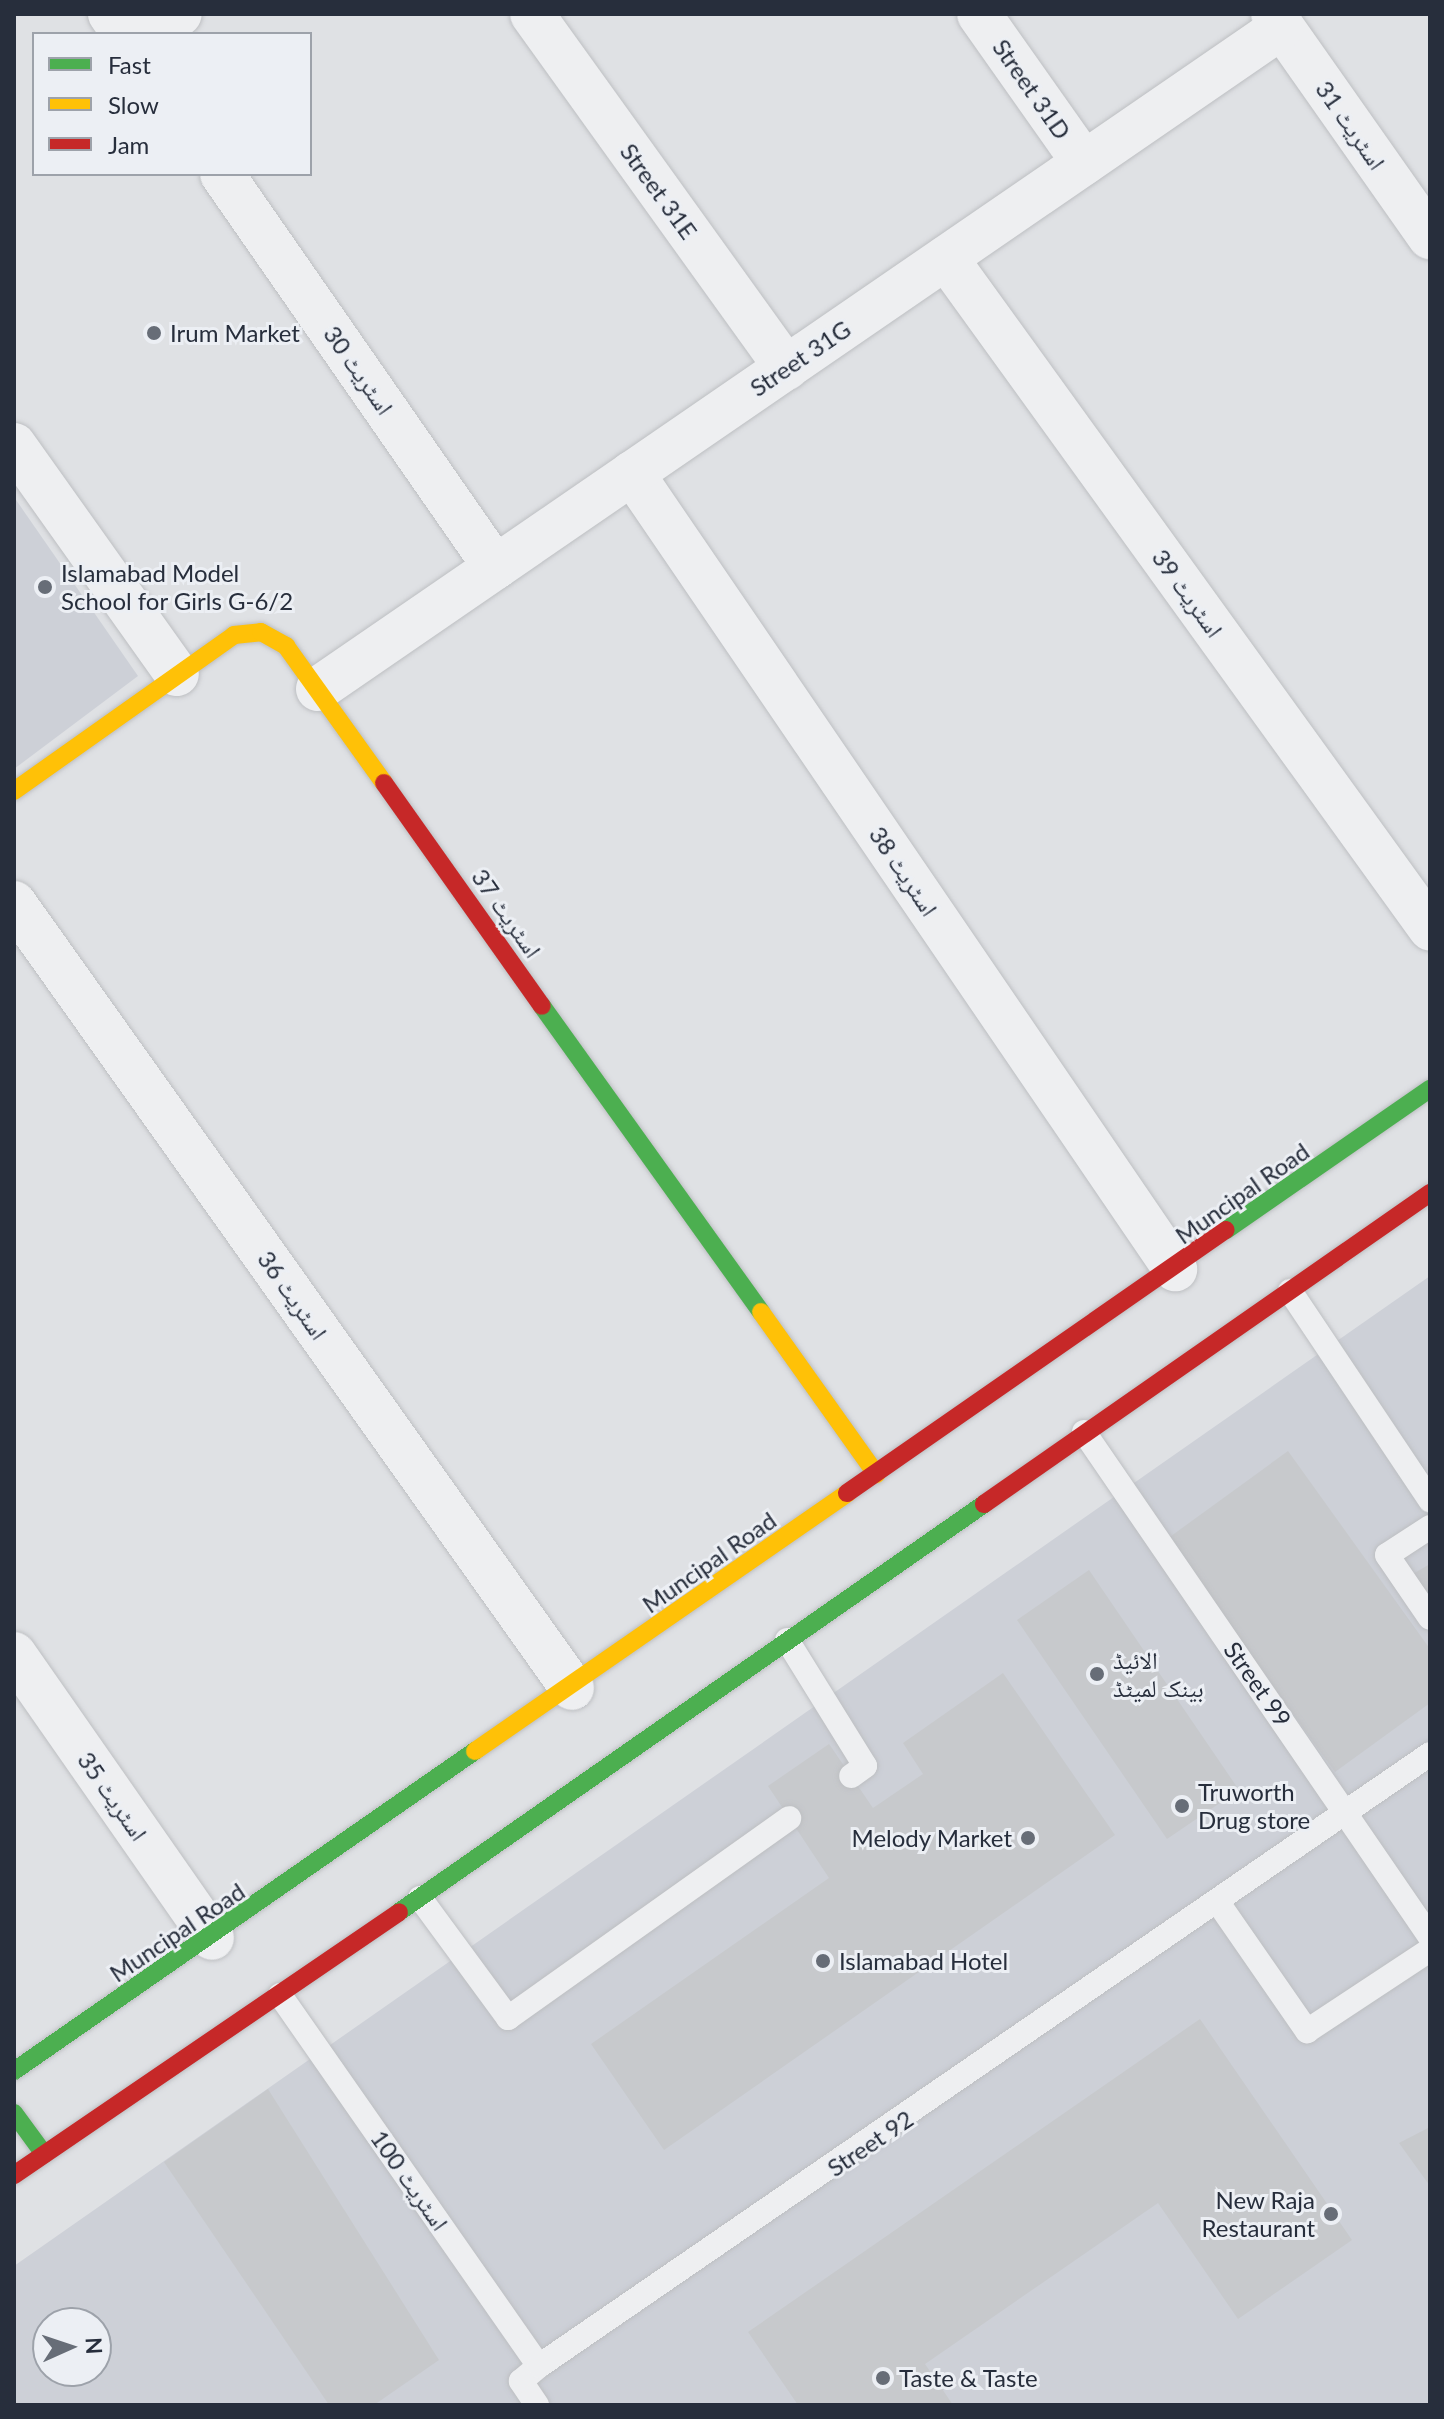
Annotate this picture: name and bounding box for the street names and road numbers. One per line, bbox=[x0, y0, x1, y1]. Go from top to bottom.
street label: Street 31D bbox=[987, 33, 1077, 145]
street label: اسٹریٹ 31 bbox=[1310, 75, 1392, 175]
street label: Street 31E bbox=[615, 138, 703, 244]
street label: Street 31G bbox=[744, 314, 856, 402]
street label: اسٹریٹ 30 bbox=[318, 320, 400, 420]
street label: اسٹریٹ 39 bbox=[1146, 543, 1230, 643]
street label: اسٹریٹ 38 bbox=[864, 821, 944, 921]
street label: اسٹریٹ 37 bbox=[466, 863, 548, 963]
street label: Muncipal Road bbox=[1170, 1136, 1314, 1250]
street label: اسٹریٹ 36 bbox=[252, 1245, 334, 1345]
street label: Muncipal Road bbox=[637, 1505, 781, 1619]
street label: Street 99 bbox=[1218, 1636, 1298, 1732]
street label: اسٹریٹ 35 bbox=[72, 1746, 154, 1846]
street label: Muncipal Road bbox=[104, 1876, 250, 1988]
street label: Street 92 bbox=[822, 2104, 918, 2182]
street label: اسٹریٹ 100 bbox=[365, 2124, 455, 2236]

